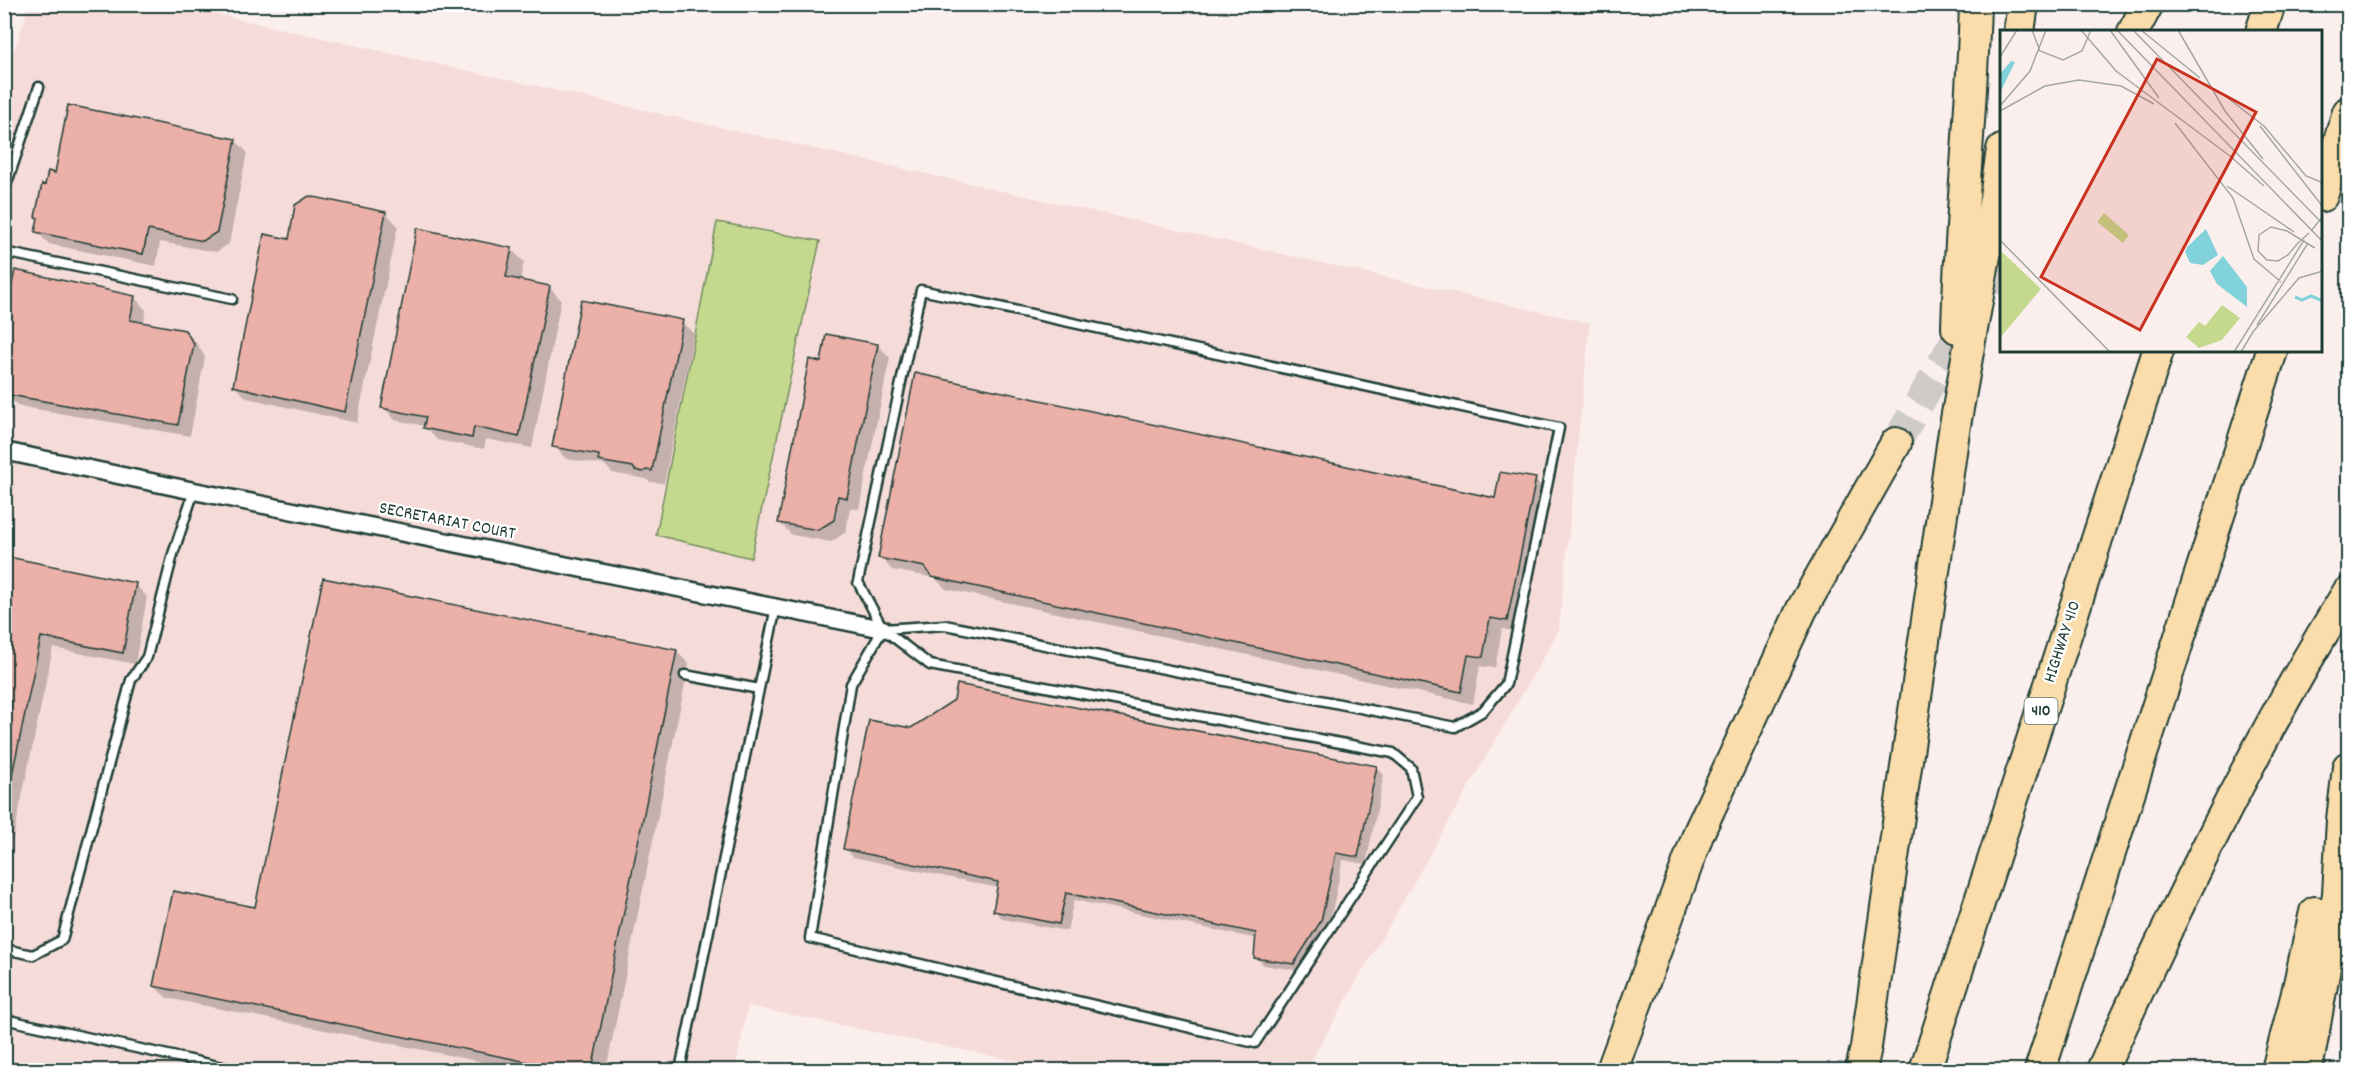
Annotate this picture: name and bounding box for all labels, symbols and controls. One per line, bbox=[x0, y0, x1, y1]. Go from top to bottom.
inset map bbox=[2000, 30, 2323, 352]
street label: SECRETARIAT COURT bbox=[377, 497, 517, 547]
street label: HIGHWAY 410 bbox=[2038, 598, 2088, 686]
road number: 410 bbox=[2024, 698, 2058, 724]

